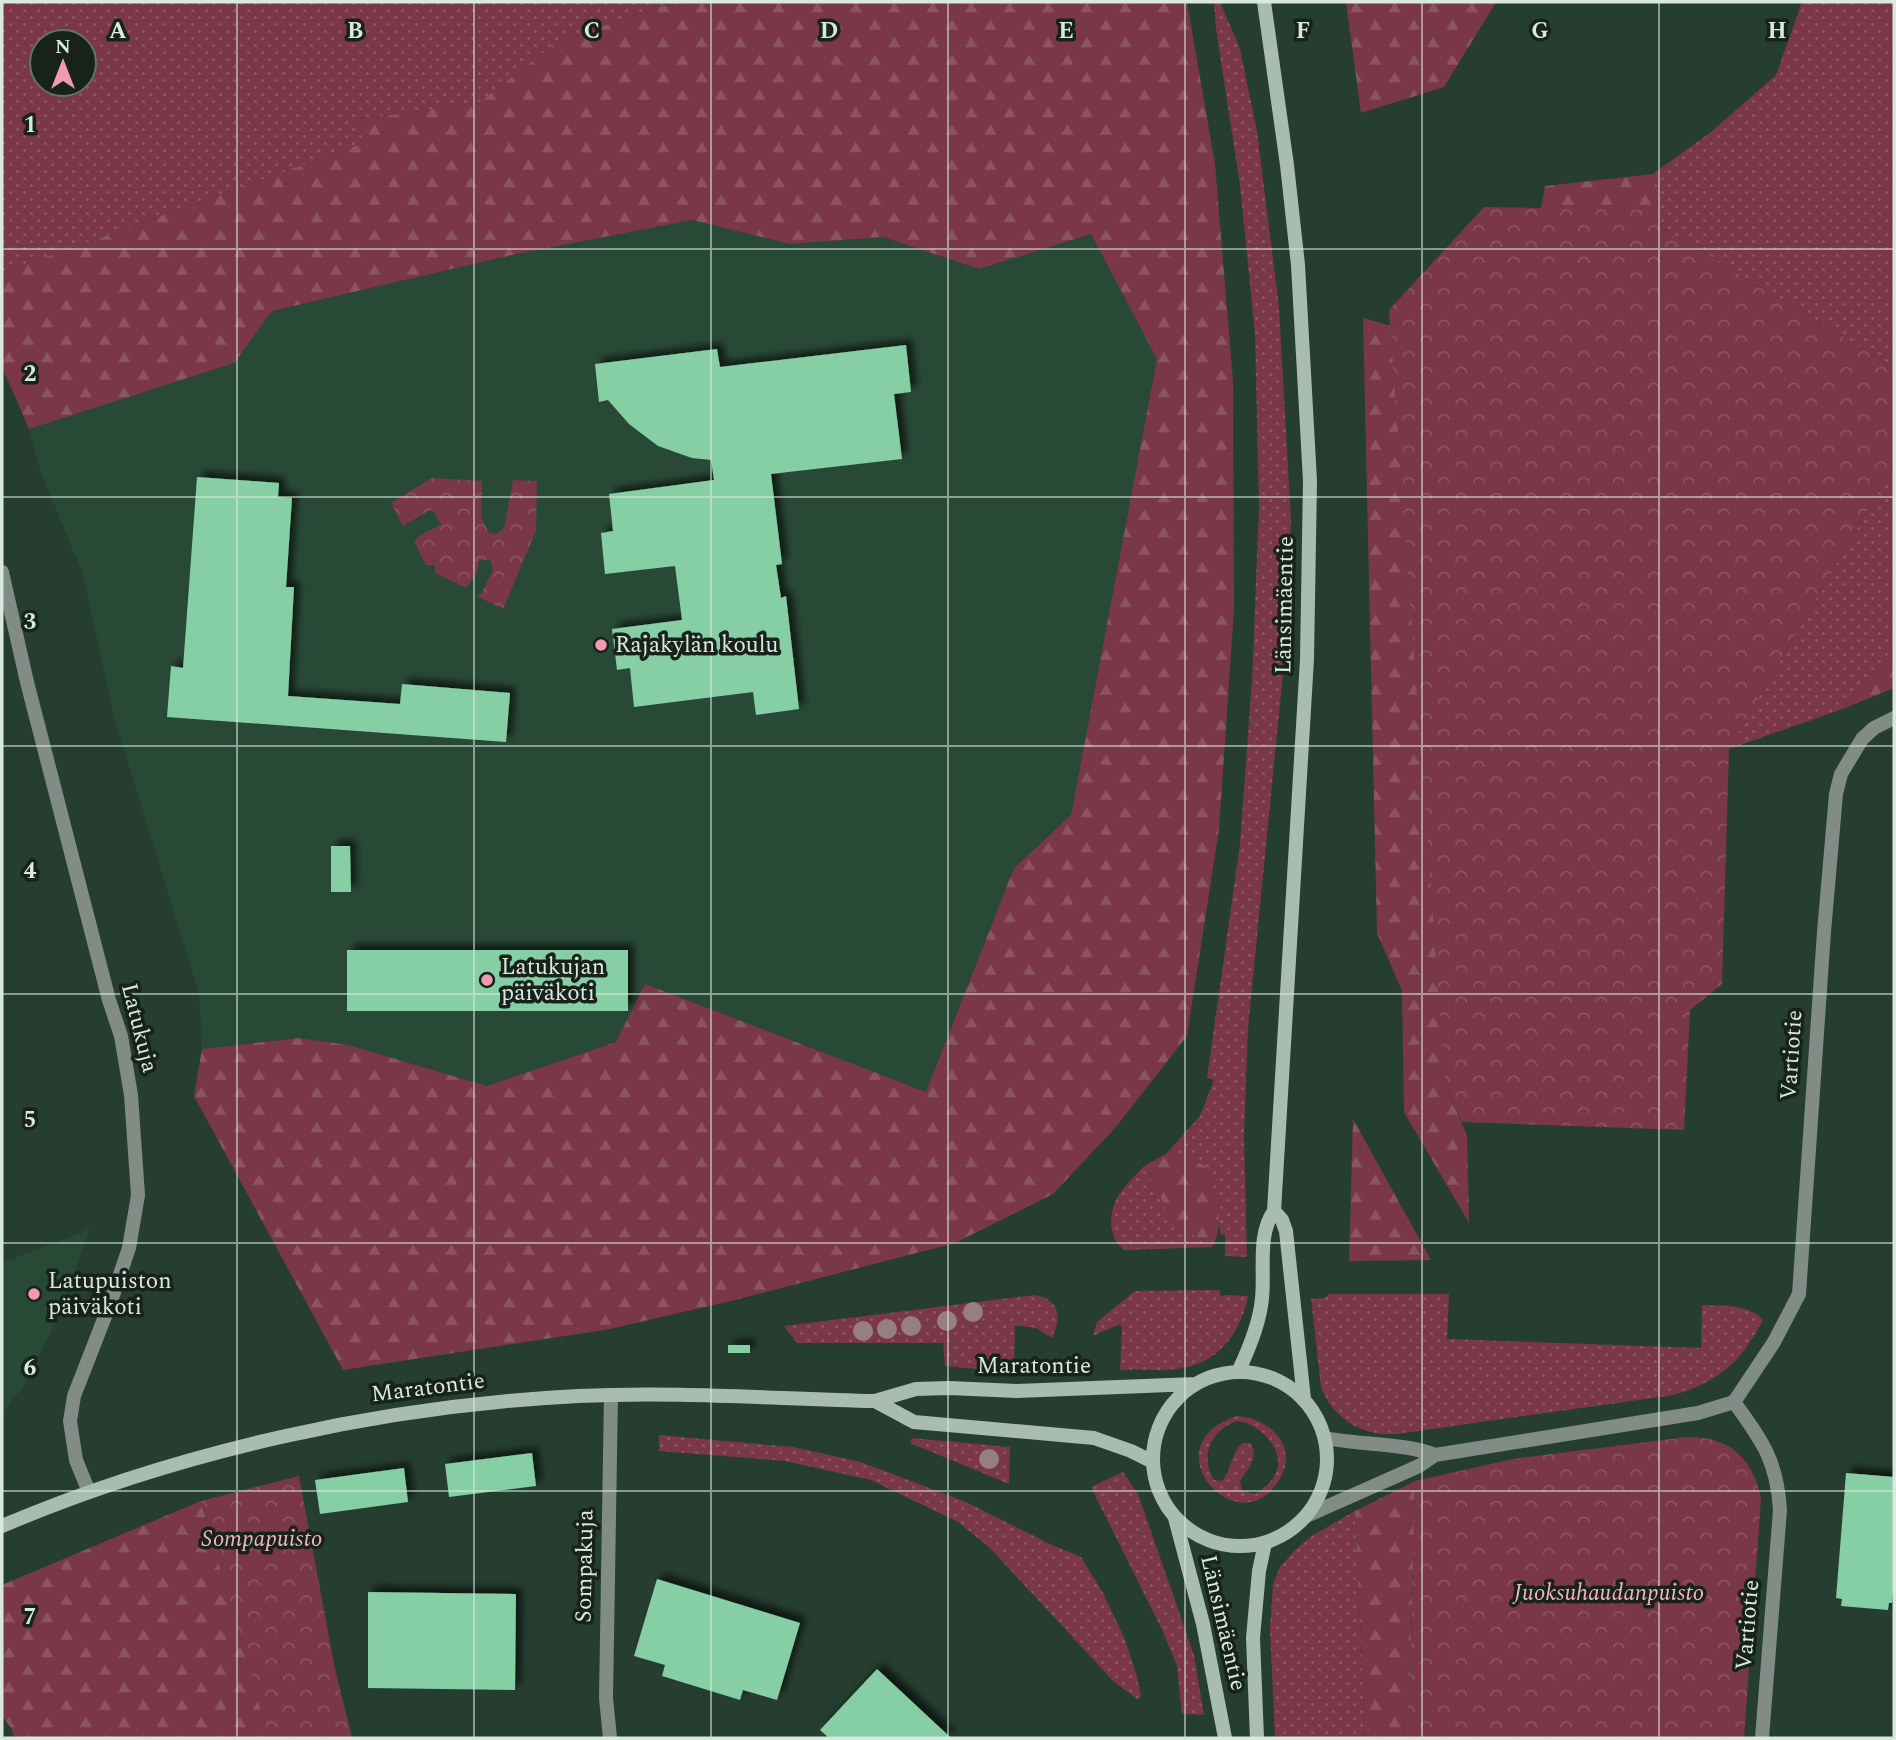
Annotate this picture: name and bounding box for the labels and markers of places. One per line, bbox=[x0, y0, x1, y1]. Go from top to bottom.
place label: Rajakylän koulu bbox=[615, 628, 779, 663]
marker: Rajakylän koulu bbox=[593, 637, 609, 653]
place label: Latukujan päiväkoti bbox=[501, 950, 605, 1011]
marker: Latukujan päiväkoti bbox=[479, 972, 495, 988]
place label: Latupuiston päiväkoti bbox=[48, 1264, 172, 1325]
marker: Latupuiston päiväkoti bbox=[26, 1286, 42, 1302]

